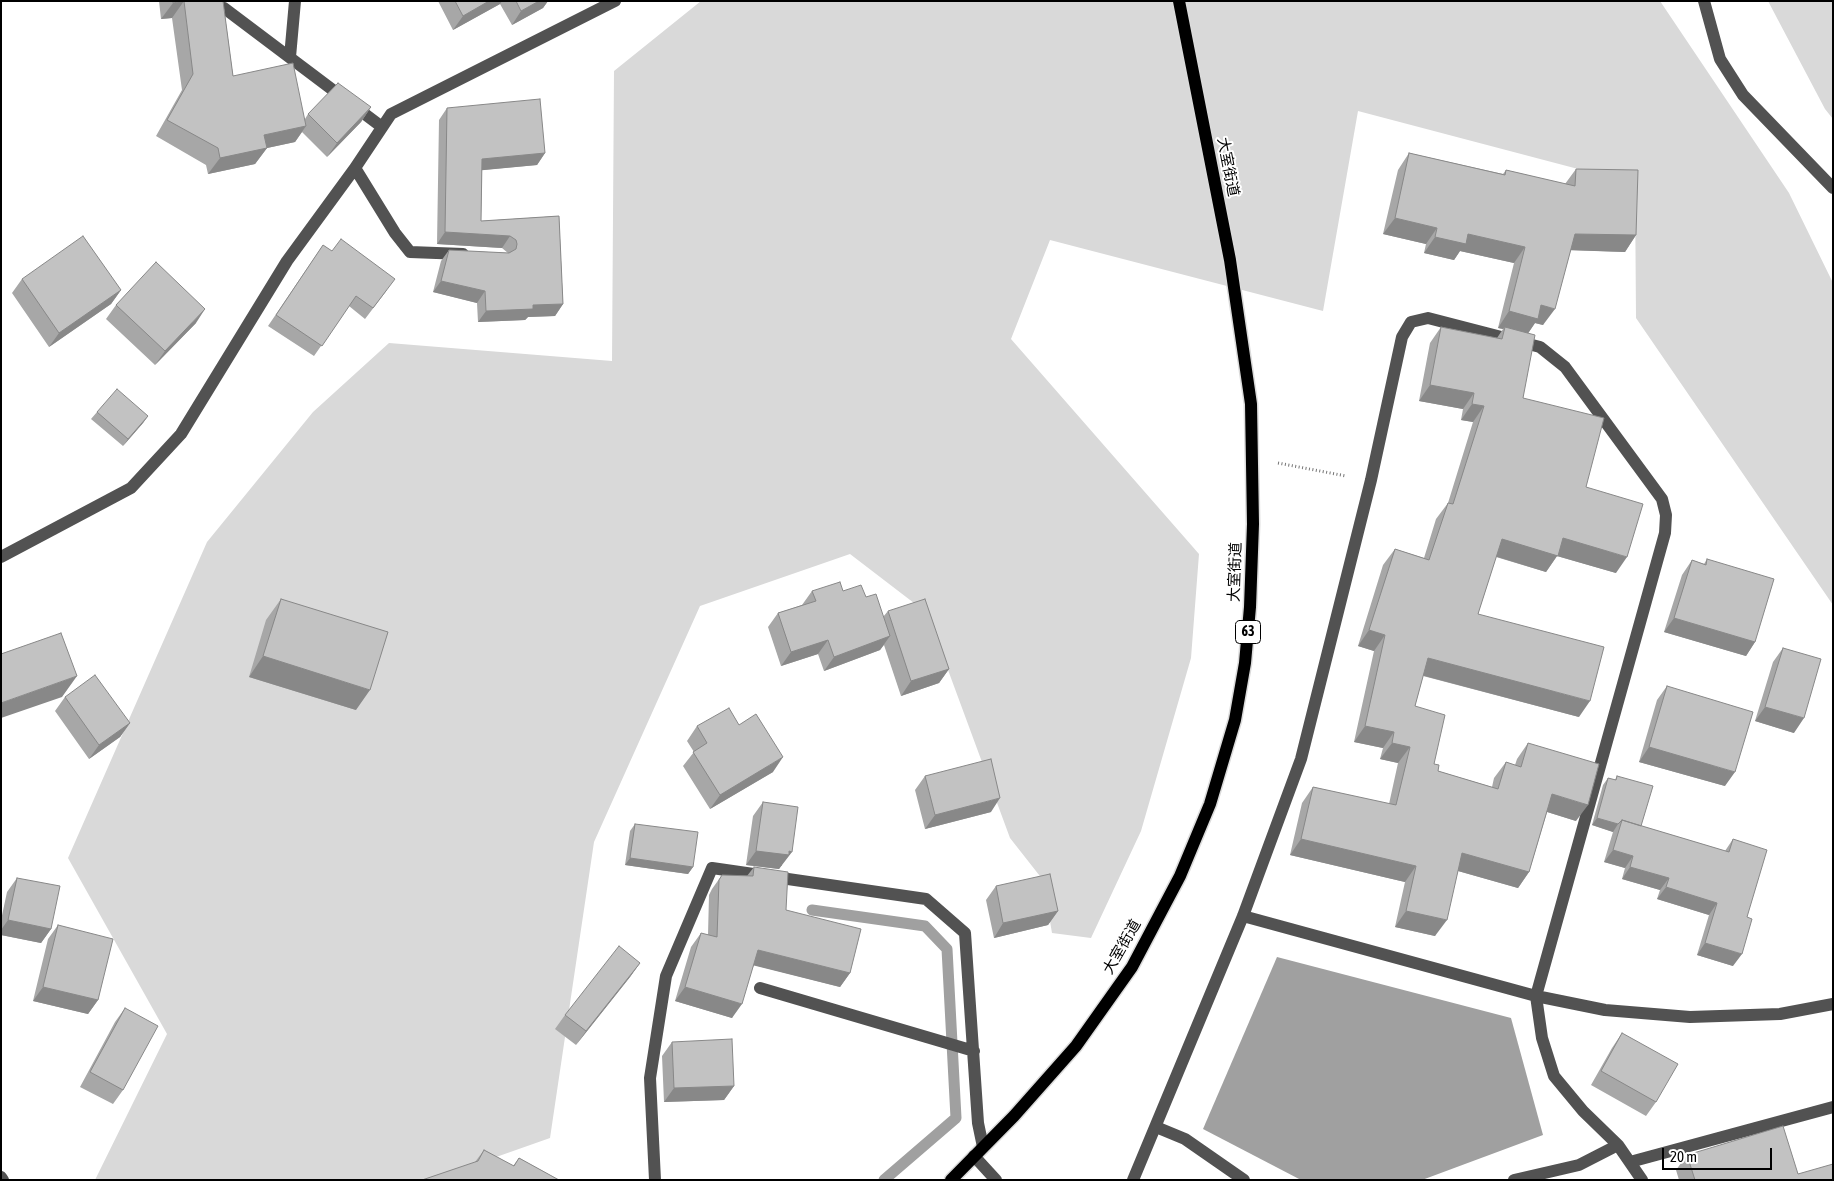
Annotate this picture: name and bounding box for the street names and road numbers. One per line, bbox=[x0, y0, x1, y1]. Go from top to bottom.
street label: 大室街道 bbox=[1213, 136, 1243, 198]
street label: 大室街道 bbox=[1225, 542, 1245, 602]
road number: 63 bbox=[1236, 620, 1260, 644]
street label: 大室街道 bbox=[1099, 917, 1145, 977]

